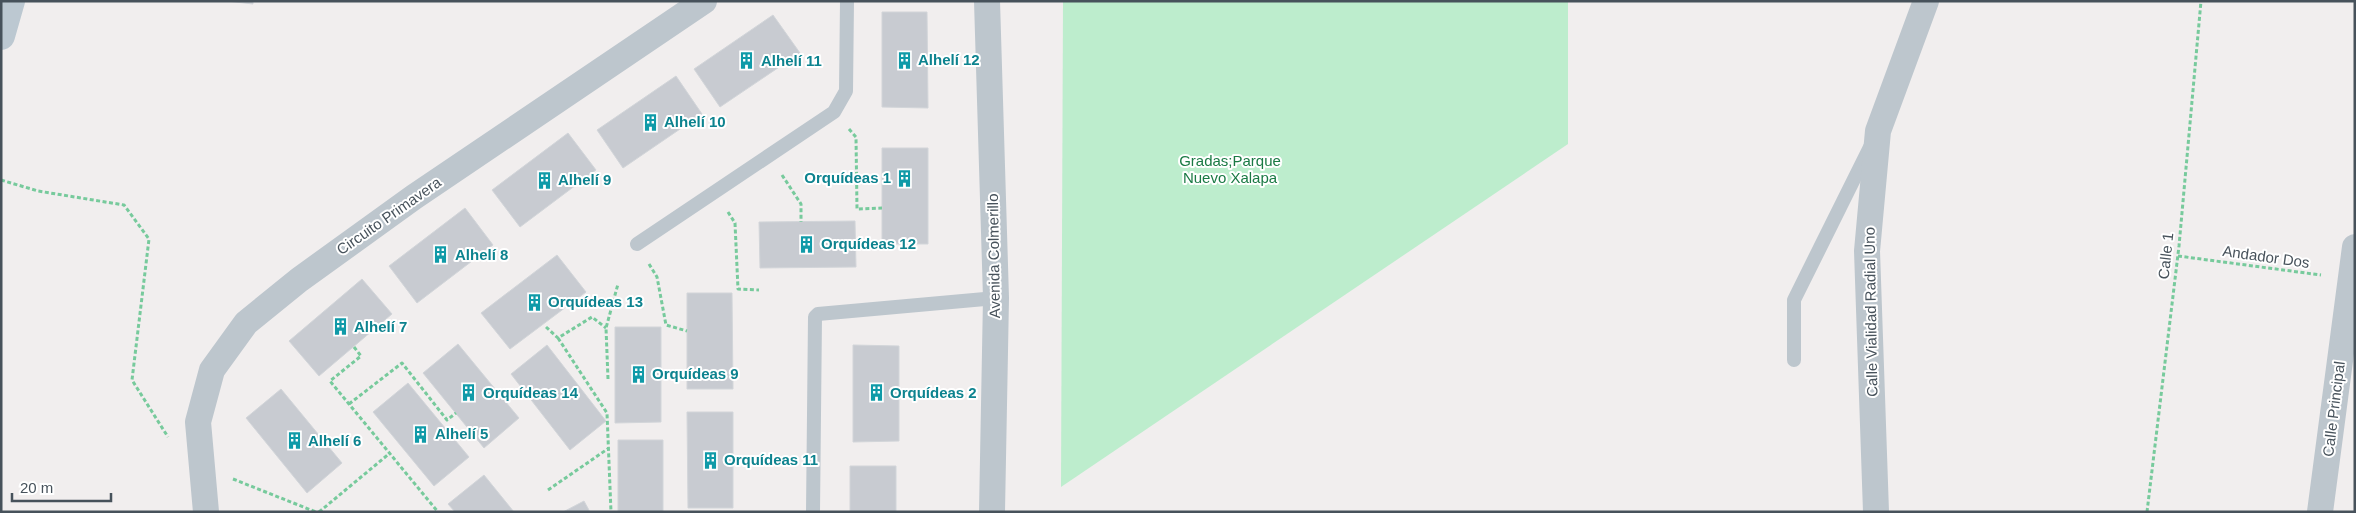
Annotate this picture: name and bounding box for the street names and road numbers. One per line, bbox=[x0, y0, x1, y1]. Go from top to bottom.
street label: Circuito Primavera bbox=[333, 173, 445, 258]
street label: Avenida Colmerillo bbox=[984, 193, 1003, 319]
street label: Calle Vialidad Radial Uno bbox=[1861, 227, 1880, 397]
street label: Calle 1 bbox=[2155, 232, 2176, 280]
street label: Andador Dos bbox=[2222, 242, 2311, 271]
street label: Calle Principal bbox=[2319, 360, 2348, 458]

